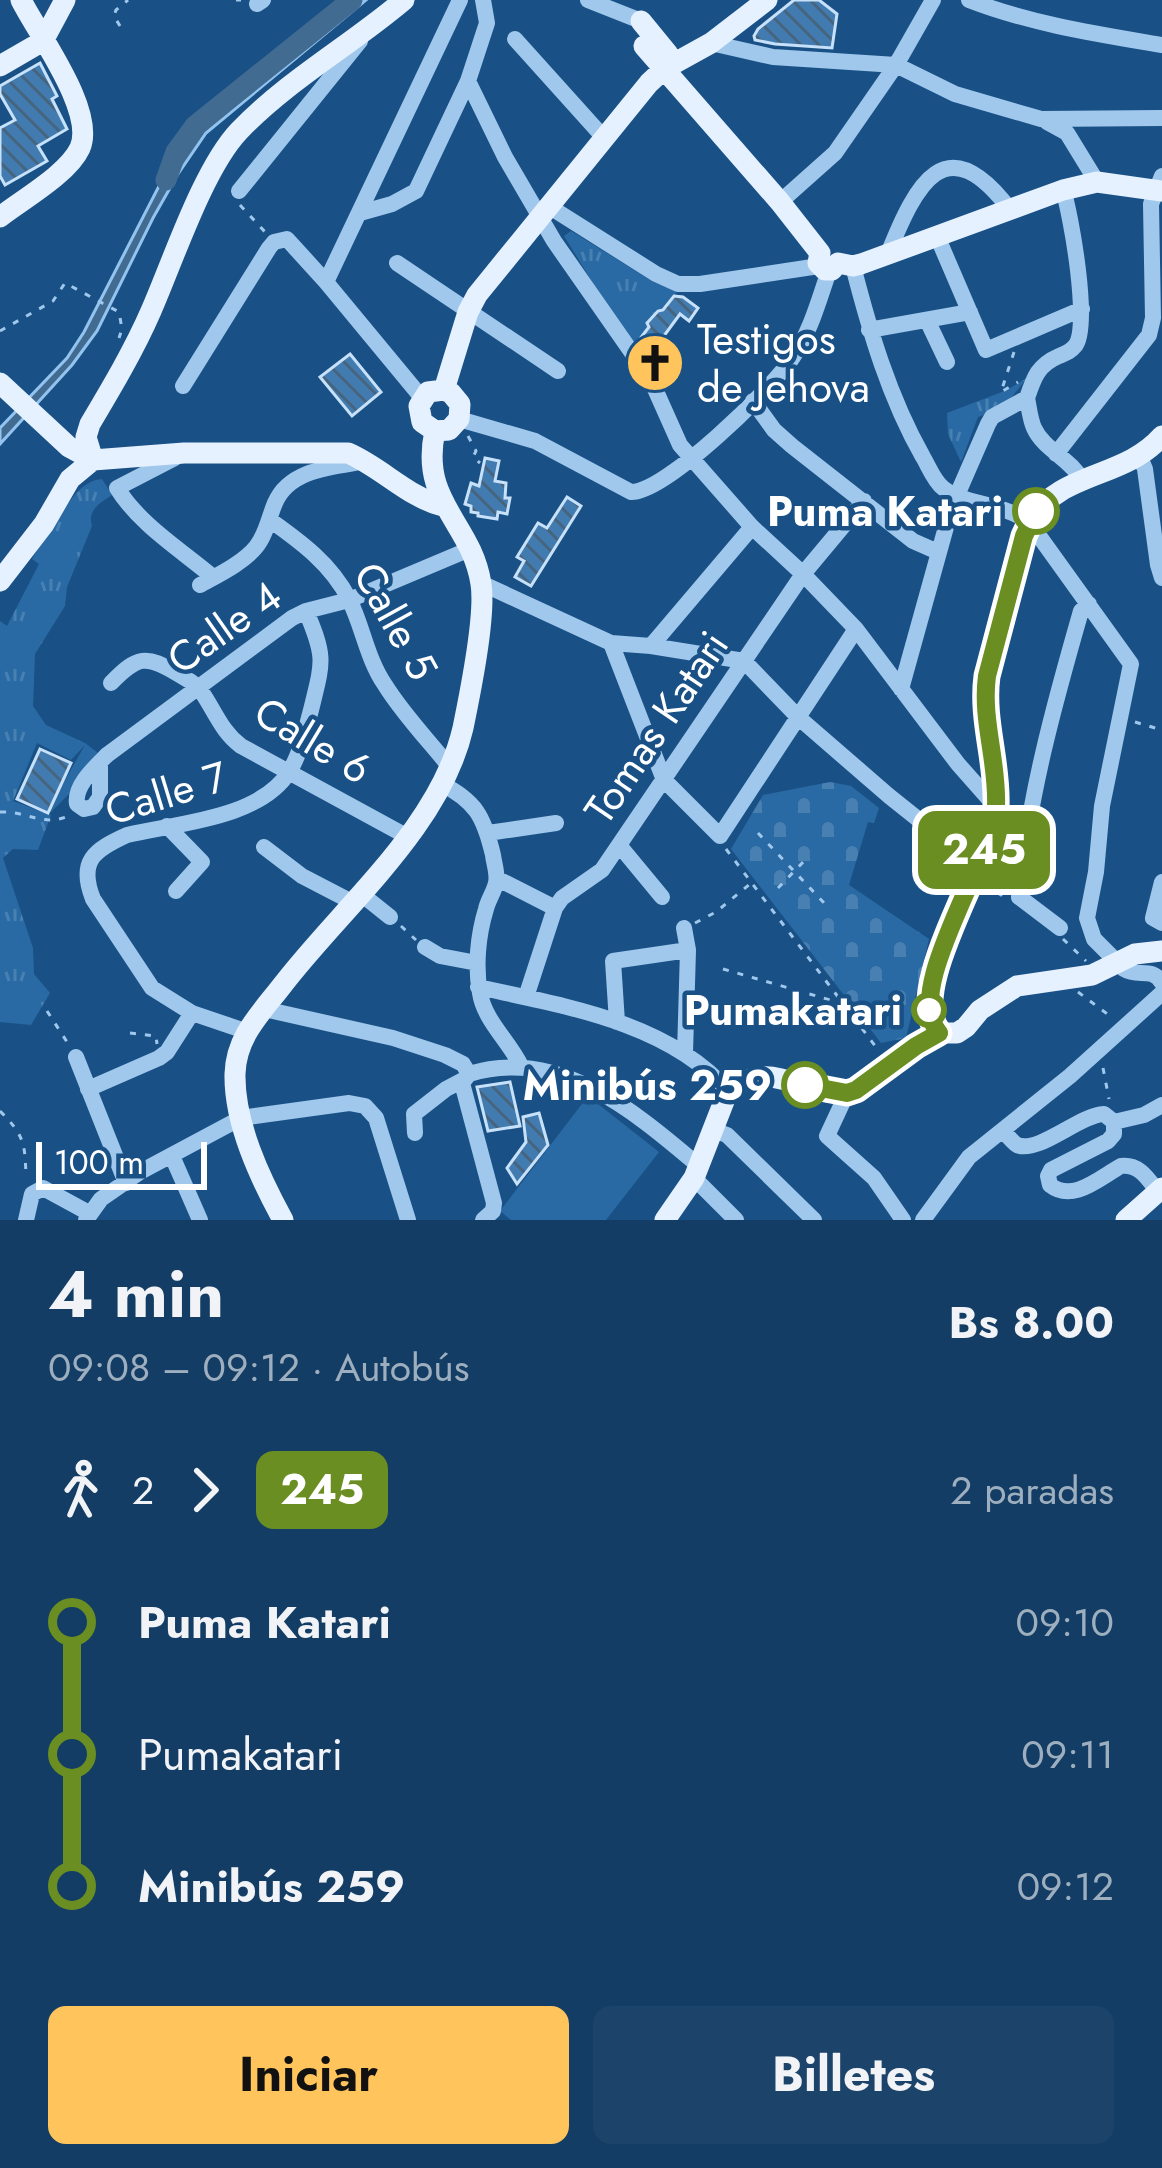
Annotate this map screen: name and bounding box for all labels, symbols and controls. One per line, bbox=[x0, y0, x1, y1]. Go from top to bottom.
place label: Testigos de Jehova bbox=[697, 309, 870, 418]
church icon: Testigos de Jehova bbox=[624, 332, 686, 394]
place label: Puma Katari bbox=[767, 481, 1003, 542]
marker: Puma Katari bbox=[1014, 489, 1058, 533]
street label: Calle 5 bbox=[338, 551, 453, 691]
street label: Calle 4 bbox=[155, 566, 294, 689]
street label: Tomas Katari bbox=[570, 619, 743, 836]
street label: Calle 6 bbox=[243, 682, 383, 799]
street label: Calle 7 bbox=[98, 746, 235, 841]
line badge: 245 bbox=[915, 811, 1053, 889]
text: 245 bbox=[942, 819, 1026, 880]
place label: Pumakatari bbox=[684, 980, 902, 1041]
marker: Pumakatari bbox=[913, 994, 945, 1026]
place label: Minibús 259 bbox=[523, 1055, 772, 1116]
marker: Minibús 259 bbox=[783, 1063, 827, 1107]
scale bar bbox=[36, 1136, 207, 1189]
text: 100 m bbox=[54, 1139, 144, 1186]
text: 4 min bbox=[48, 1246, 224, 1342]
text: Bs 8.00 bbox=[948, 1290, 1114, 1355]
text: 09:08 – 09:12 · Autobús bbox=[48, 1339, 469, 1396]
icon: walk bbox=[48, 1457, 114, 1523]
icon: forward bbox=[172, 1457, 238, 1523]
text: 245 bbox=[280, 1459, 364, 1520]
text: 2 bbox=[132, 1462, 154, 1519]
text: 2 paradas bbox=[950, 1462, 1114, 1519]
text: Puma Katari bbox=[138, 1590, 391, 1655]
text: 09:10 bbox=[1015, 1594, 1114, 1651]
text: Pumakatari bbox=[138, 1722, 343, 1787]
text: 09:11 bbox=[1021, 1726, 1114, 1783]
text: Minibús 259 bbox=[138, 1854, 405, 1919]
text: 09:12 bbox=[1017, 1858, 1114, 1915]
button: Iniciar bbox=[48, 2006, 569, 2144]
button: Billetes bbox=[593, 2006, 1114, 2144]

